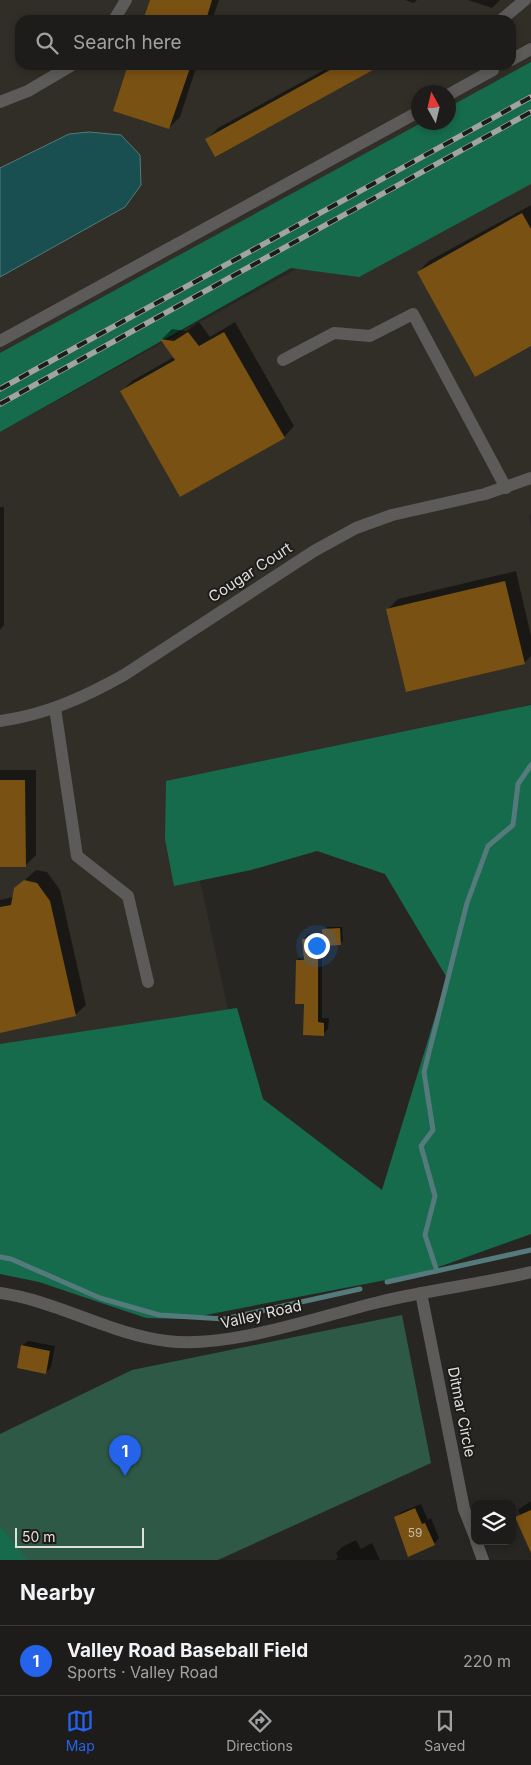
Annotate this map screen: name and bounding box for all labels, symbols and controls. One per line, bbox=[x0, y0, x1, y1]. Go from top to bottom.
search box bbox=[15, 15, 516, 70]
icon: search bbox=[33, 29, 61, 57]
text: Search here bbox=[73, 31, 182, 54]
north arrow bbox=[411, 85, 456, 130]
street label: Cougar Court bbox=[205, 538, 295, 606]
your location bbox=[304, 933, 330, 959]
street label: Valley Road bbox=[219, 1295, 303, 1333]
street label: Ditmar Circle bbox=[444, 1365, 480, 1459]
pin: 1 bbox=[109, 1435, 141, 1476]
map controls bbox=[471, 1500, 516, 1545]
button: layers bbox=[471, 1500, 516, 1545]
scale bar bbox=[15, 1525, 144, 1548]
house number: 59 bbox=[408, 1525, 422, 1540]
text: 50 m bbox=[22, 1528, 56, 1545]
text: Nearby bbox=[20, 1580, 95, 1605]
text: Valley Road Baseball Field bbox=[67, 1639, 308, 1662]
text: 1 bbox=[33, 1651, 39, 1671]
text: 220 m bbox=[463, 1651, 511, 1671]
text: Sports · Valley Road bbox=[67, 1662, 218, 1682]
tab: Map bbox=[66, 1707, 95, 1754]
tab: Directions bbox=[226, 1707, 293, 1754]
tab: Saved bbox=[424, 1707, 465, 1754]

